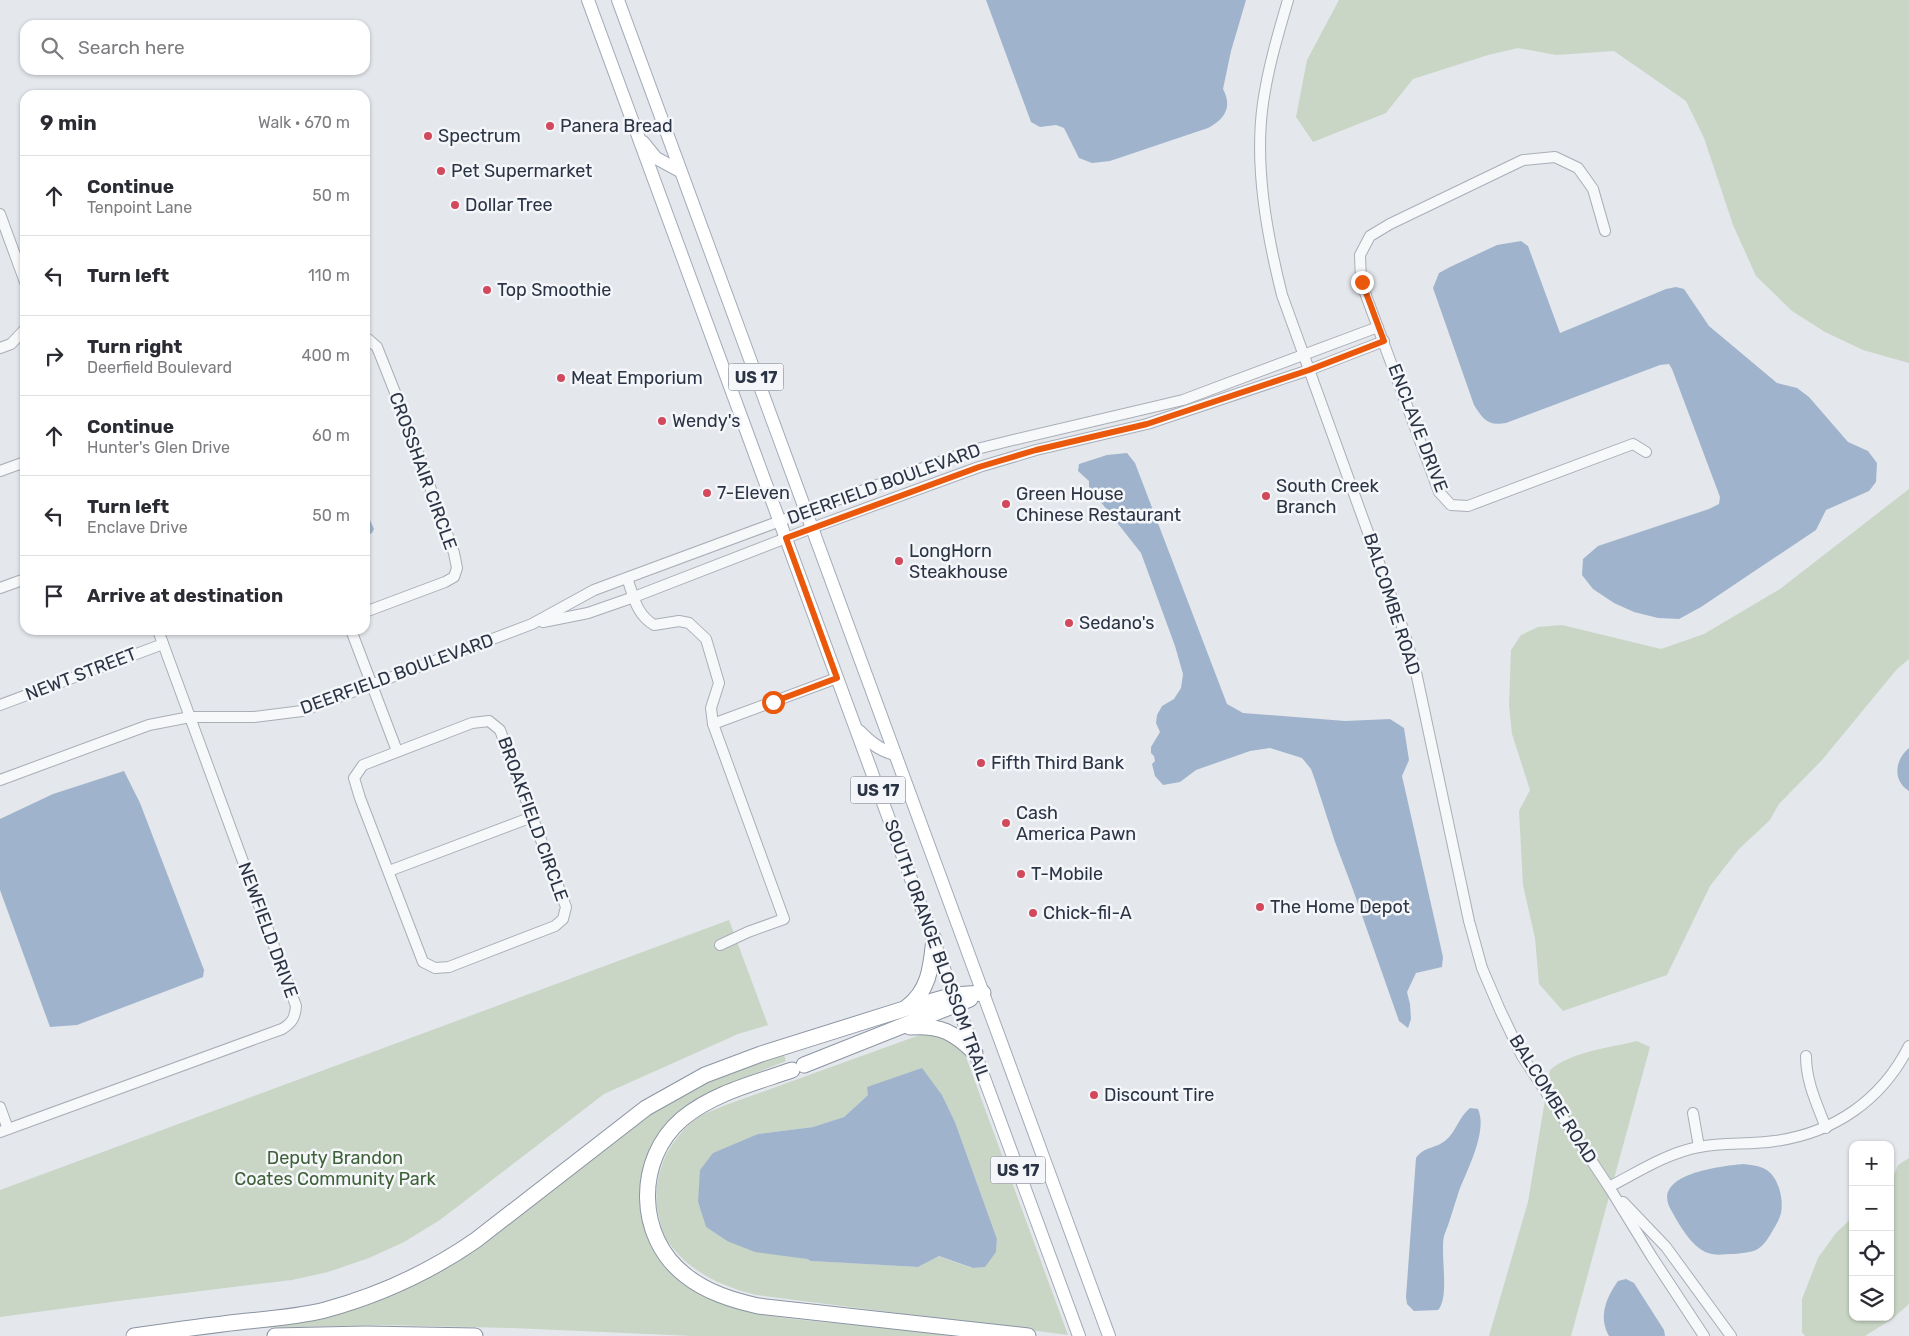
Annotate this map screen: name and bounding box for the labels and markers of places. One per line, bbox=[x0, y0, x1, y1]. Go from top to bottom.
place label: Panera Bread bbox=[560, 115, 673, 137]
marker: Panera Bread bbox=[544, 120, 556, 132]
place label: Spectrum bbox=[438, 125, 521, 147]
marker: Spectrum bbox=[422, 130, 434, 142]
place label: Pet Supermarket bbox=[451, 160, 592, 182]
marker: Pet Supermarket bbox=[435, 165, 447, 177]
place label: Dollar Tree bbox=[465, 194, 553, 216]
marker: Dollar Tree bbox=[449, 199, 461, 211]
place label: Top Smoothie bbox=[497, 279, 611, 301]
marker: Top Smoothie bbox=[481, 284, 493, 296]
place label: Meat Emporium bbox=[571, 367, 703, 389]
marker: Meat Emporium bbox=[555, 372, 567, 384]
place label: Wendy's bbox=[672, 410, 740, 432]
marker: Wendy's bbox=[656, 415, 668, 427]
place label: South Creek Branch bbox=[1276, 475, 1380, 518]
place label: 7-Eleven bbox=[717, 482, 790, 504]
place label: Green House Chinese Restaurant bbox=[1016, 483, 1181, 526]
marker: 7-Eleven bbox=[701, 487, 713, 499]
marker: South Creek Branch bbox=[1260, 490, 1272, 502]
marker: Green House Chinese Restaurant bbox=[1000, 498, 1012, 510]
place label: LongHorn Steakhouse bbox=[909, 540, 1008, 583]
marker: LongHorn Steakhouse bbox=[893, 555, 905, 567]
place label: Sedano's bbox=[1079, 612, 1154, 634]
marker: Sedano's bbox=[1063, 617, 1075, 629]
place label: Fifth Third Bank bbox=[991, 752, 1125, 774]
marker: Fifth Third Bank bbox=[975, 757, 987, 769]
place label: Cash America Pawn bbox=[1016, 802, 1136, 845]
marker: Cash America Pawn bbox=[1000, 817, 1012, 829]
place label: T-Mobile bbox=[1031, 863, 1103, 885]
marker: T-Mobile bbox=[1015, 868, 1027, 880]
place label: The Home Depot bbox=[1270, 896, 1410, 918]
marker: The Home Depot bbox=[1254, 901, 1266, 913]
place label: Chick-fil-A bbox=[1043, 902, 1132, 924]
marker: Chick-fil-A bbox=[1027, 907, 1039, 919]
place label: Discount Tire bbox=[1104, 1084, 1214, 1106]
marker: Discount Tire bbox=[1088, 1089, 1100, 1101]

